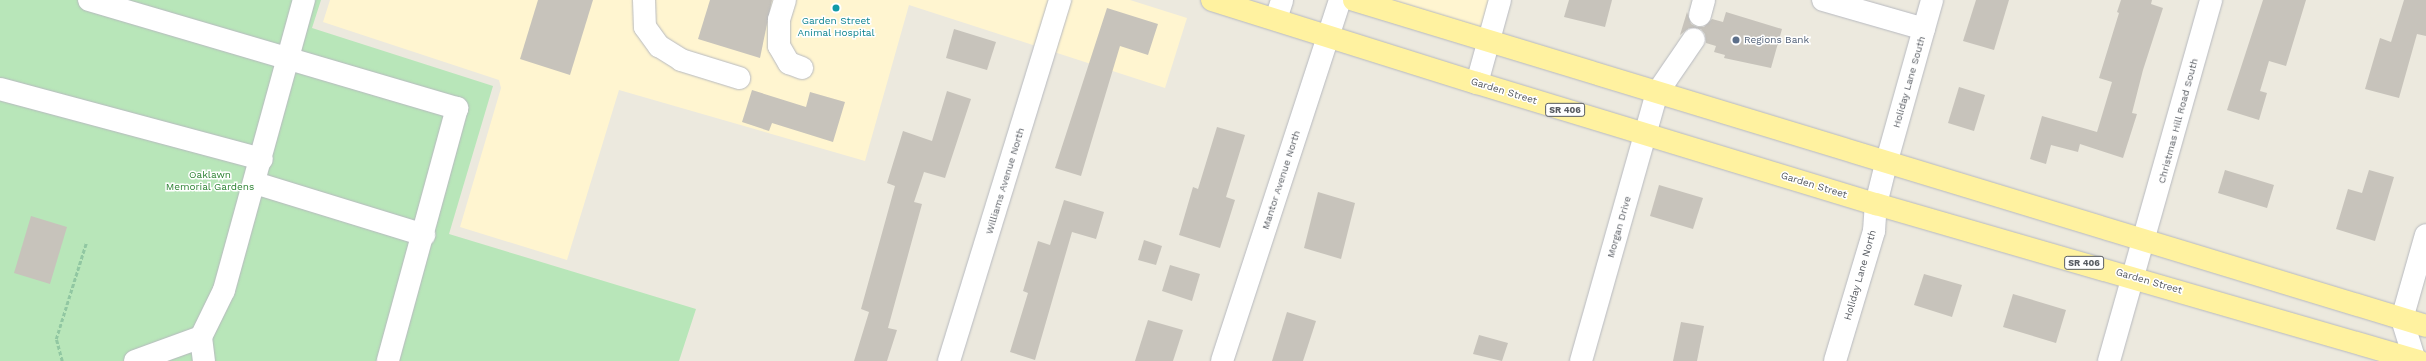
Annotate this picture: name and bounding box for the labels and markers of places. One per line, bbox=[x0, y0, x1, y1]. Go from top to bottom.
marker: Garden Street Animal Hospital bbox=[831, 3, 841, 13]
place label: Garden Street Animal Hospital bbox=[797, 14, 875, 38]
place label: Regions Bank bbox=[1744, 34, 1809, 46]
marker: Regions Bank bbox=[1731, 35, 1741, 45]

